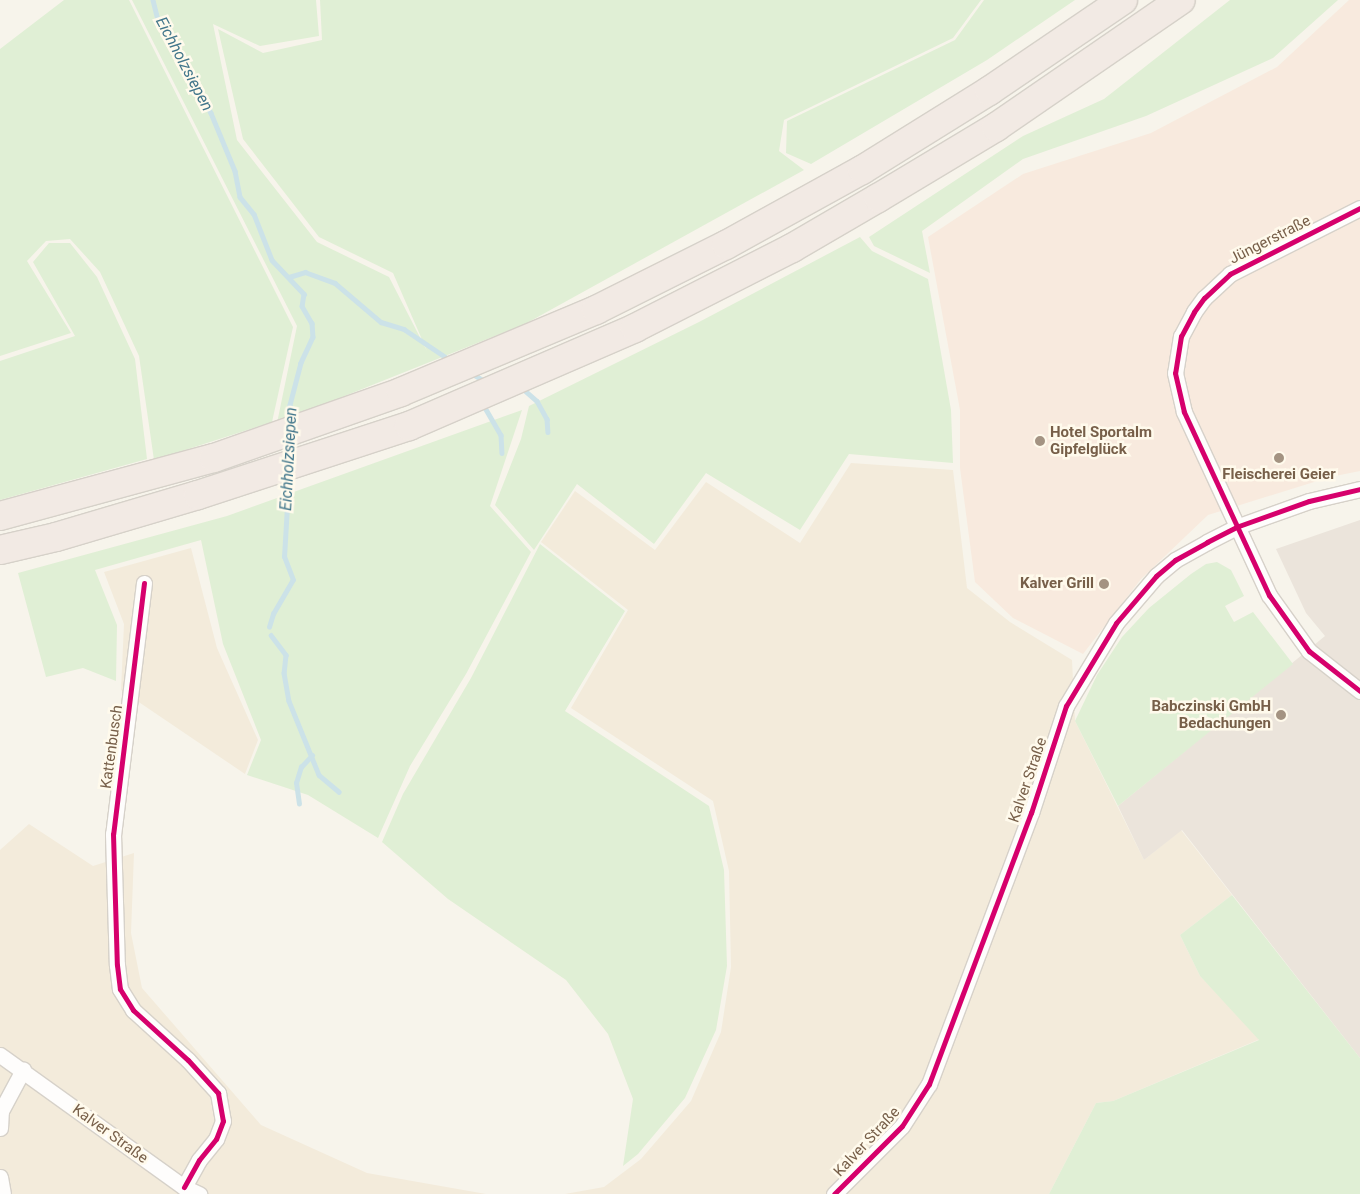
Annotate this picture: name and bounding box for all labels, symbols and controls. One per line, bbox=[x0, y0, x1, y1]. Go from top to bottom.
water label: Eichholzsiepen bbox=[151, 14, 217, 114]
street label: Jüngerstraße bbox=[1226, 212, 1314, 268]
water label: Eichholzsiepen bbox=[277, 407, 301, 511]
place label: Hotel Sportalm Gipfelglück bbox=[1050, 423, 1152, 458]
marker: Hotel Sportalm Gipfelglück bbox=[1034, 435, 1046, 447]
marker: Fleischerei Geier bbox=[1273, 452, 1285, 464]
place label: Fleischerei Geier bbox=[1222, 466, 1336, 484]
place label: Kalver Grill bbox=[1020, 575, 1094, 593]
marker: Kalver Grill bbox=[1098, 578, 1110, 590]
place label: Babczinski GmbH Bedachungen bbox=[1151, 697, 1271, 732]
street label: Kattenbusch bbox=[97, 704, 127, 790]
marker: Babczinski GmbH Bedachungen bbox=[1275, 709, 1287, 721]
street label: Kalver Straße bbox=[1005, 735, 1051, 825]
street label: Kalver Straße bbox=[69, 1101, 151, 1167]
street label: Kalver Straße bbox=[830, 1103, 904, 1181]

